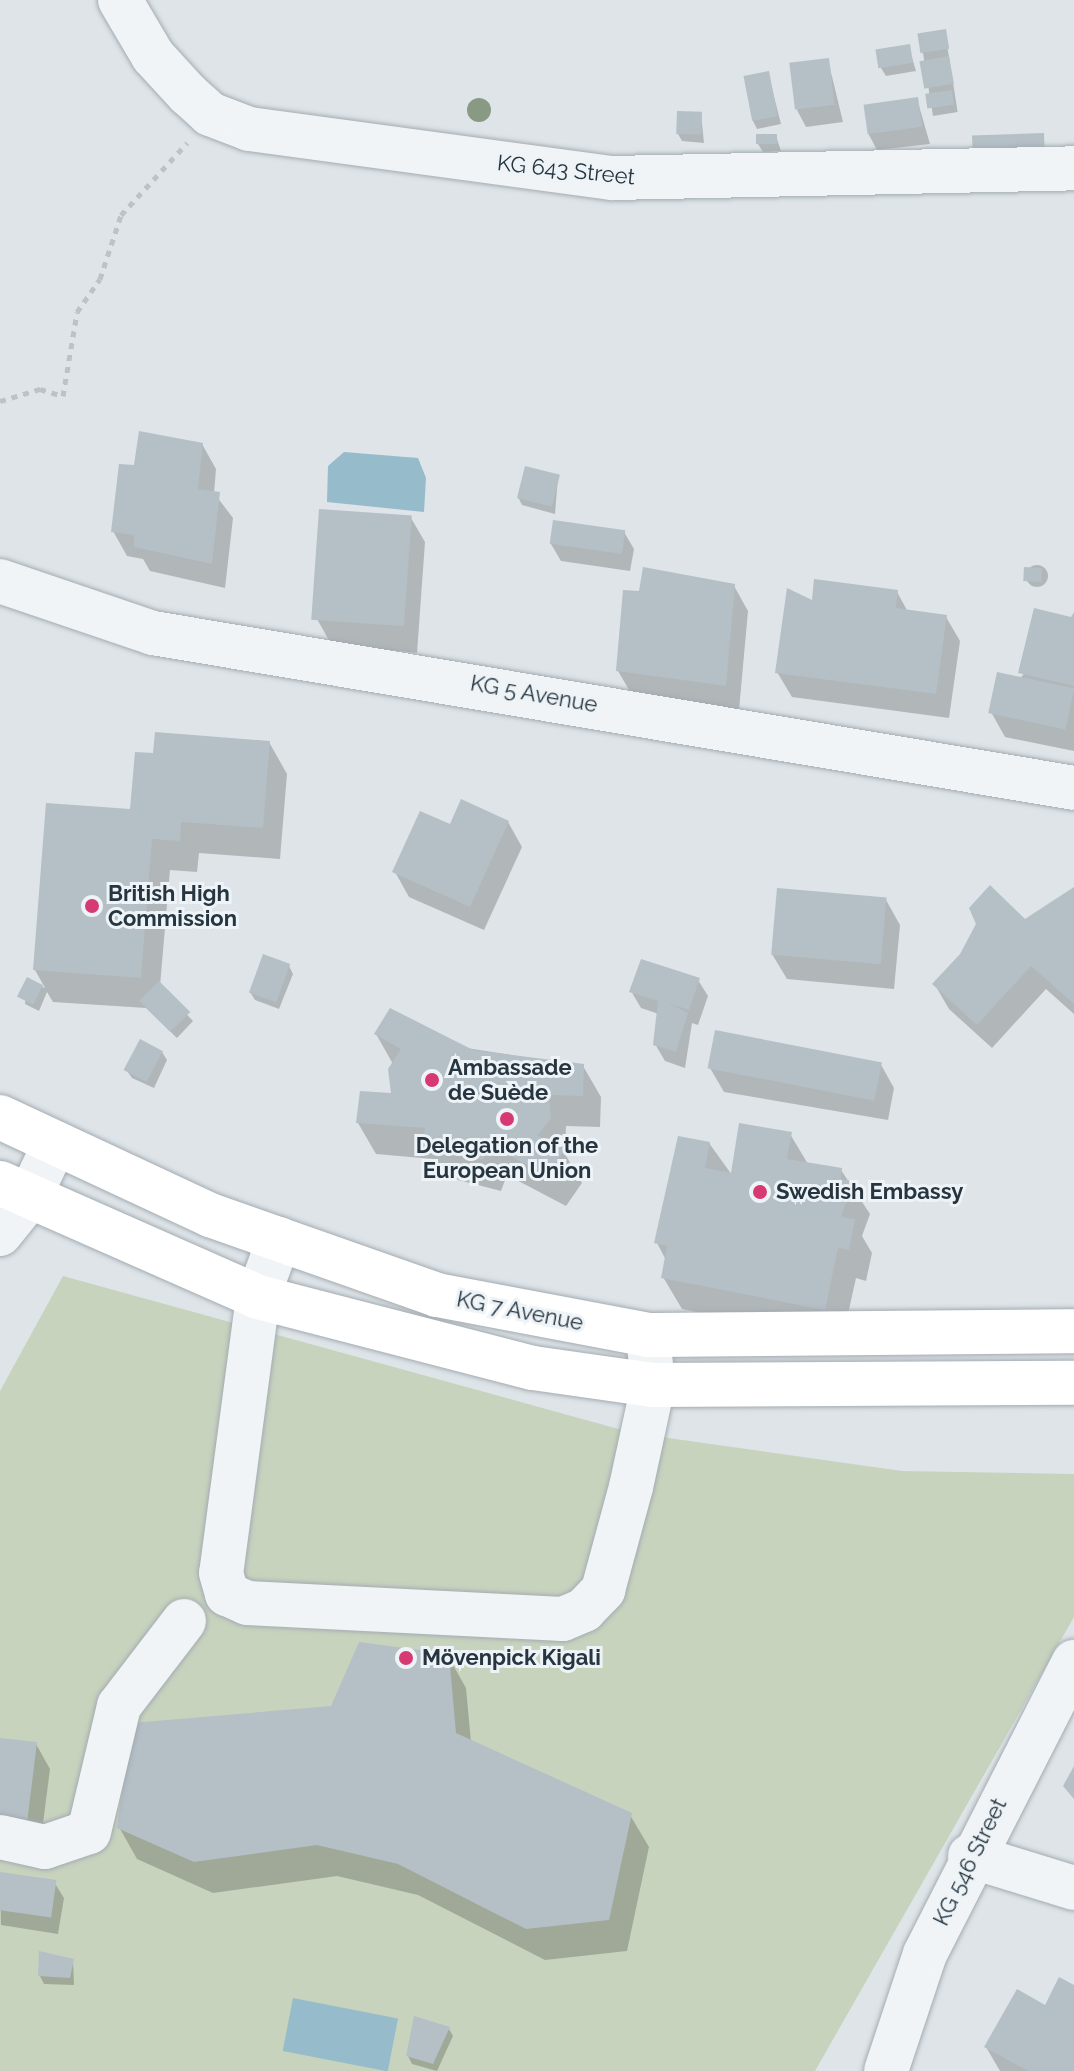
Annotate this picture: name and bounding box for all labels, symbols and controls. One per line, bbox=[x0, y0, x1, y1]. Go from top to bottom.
street label: KG 643 Street bbox=[496, 150, 636, 190]
street label: KG 5 Avenue bbox=[468, 670, 600, 718]
place label: British High Commission bbox=[108, 880, 237, 932]
marker: British High Commission bbox=[83, 897, 101, 915]
place label: Ambassade de Suède bbox=[448, 1054, 572, 1106]
marker: Ambassade de Suède bbox=[423, 1071, 441, 1089]
marker: Delegation of the European Union bbox=[498, 1110, 516, 1128]
place label: Delegation of the European Union bbox=[415, 1132, 599, 1184]
place label: Swedish Embassy bbox=[776, 1179, 963, 1205]
marker: Swedish Embassy bbox=[751, 1183, 769, 1201]
street label: KG 7 Avenue bbox=[454, 1286, 586, 1336]
place label: Mövenpick Kigali bbox=[422, 1645, 601, 1671]
marker: Mövenpick Kigali bbox=[397, 1649, 415, 1667]
street label: KG 546 Street bbox=[928, 1794, 1012, 1930]

